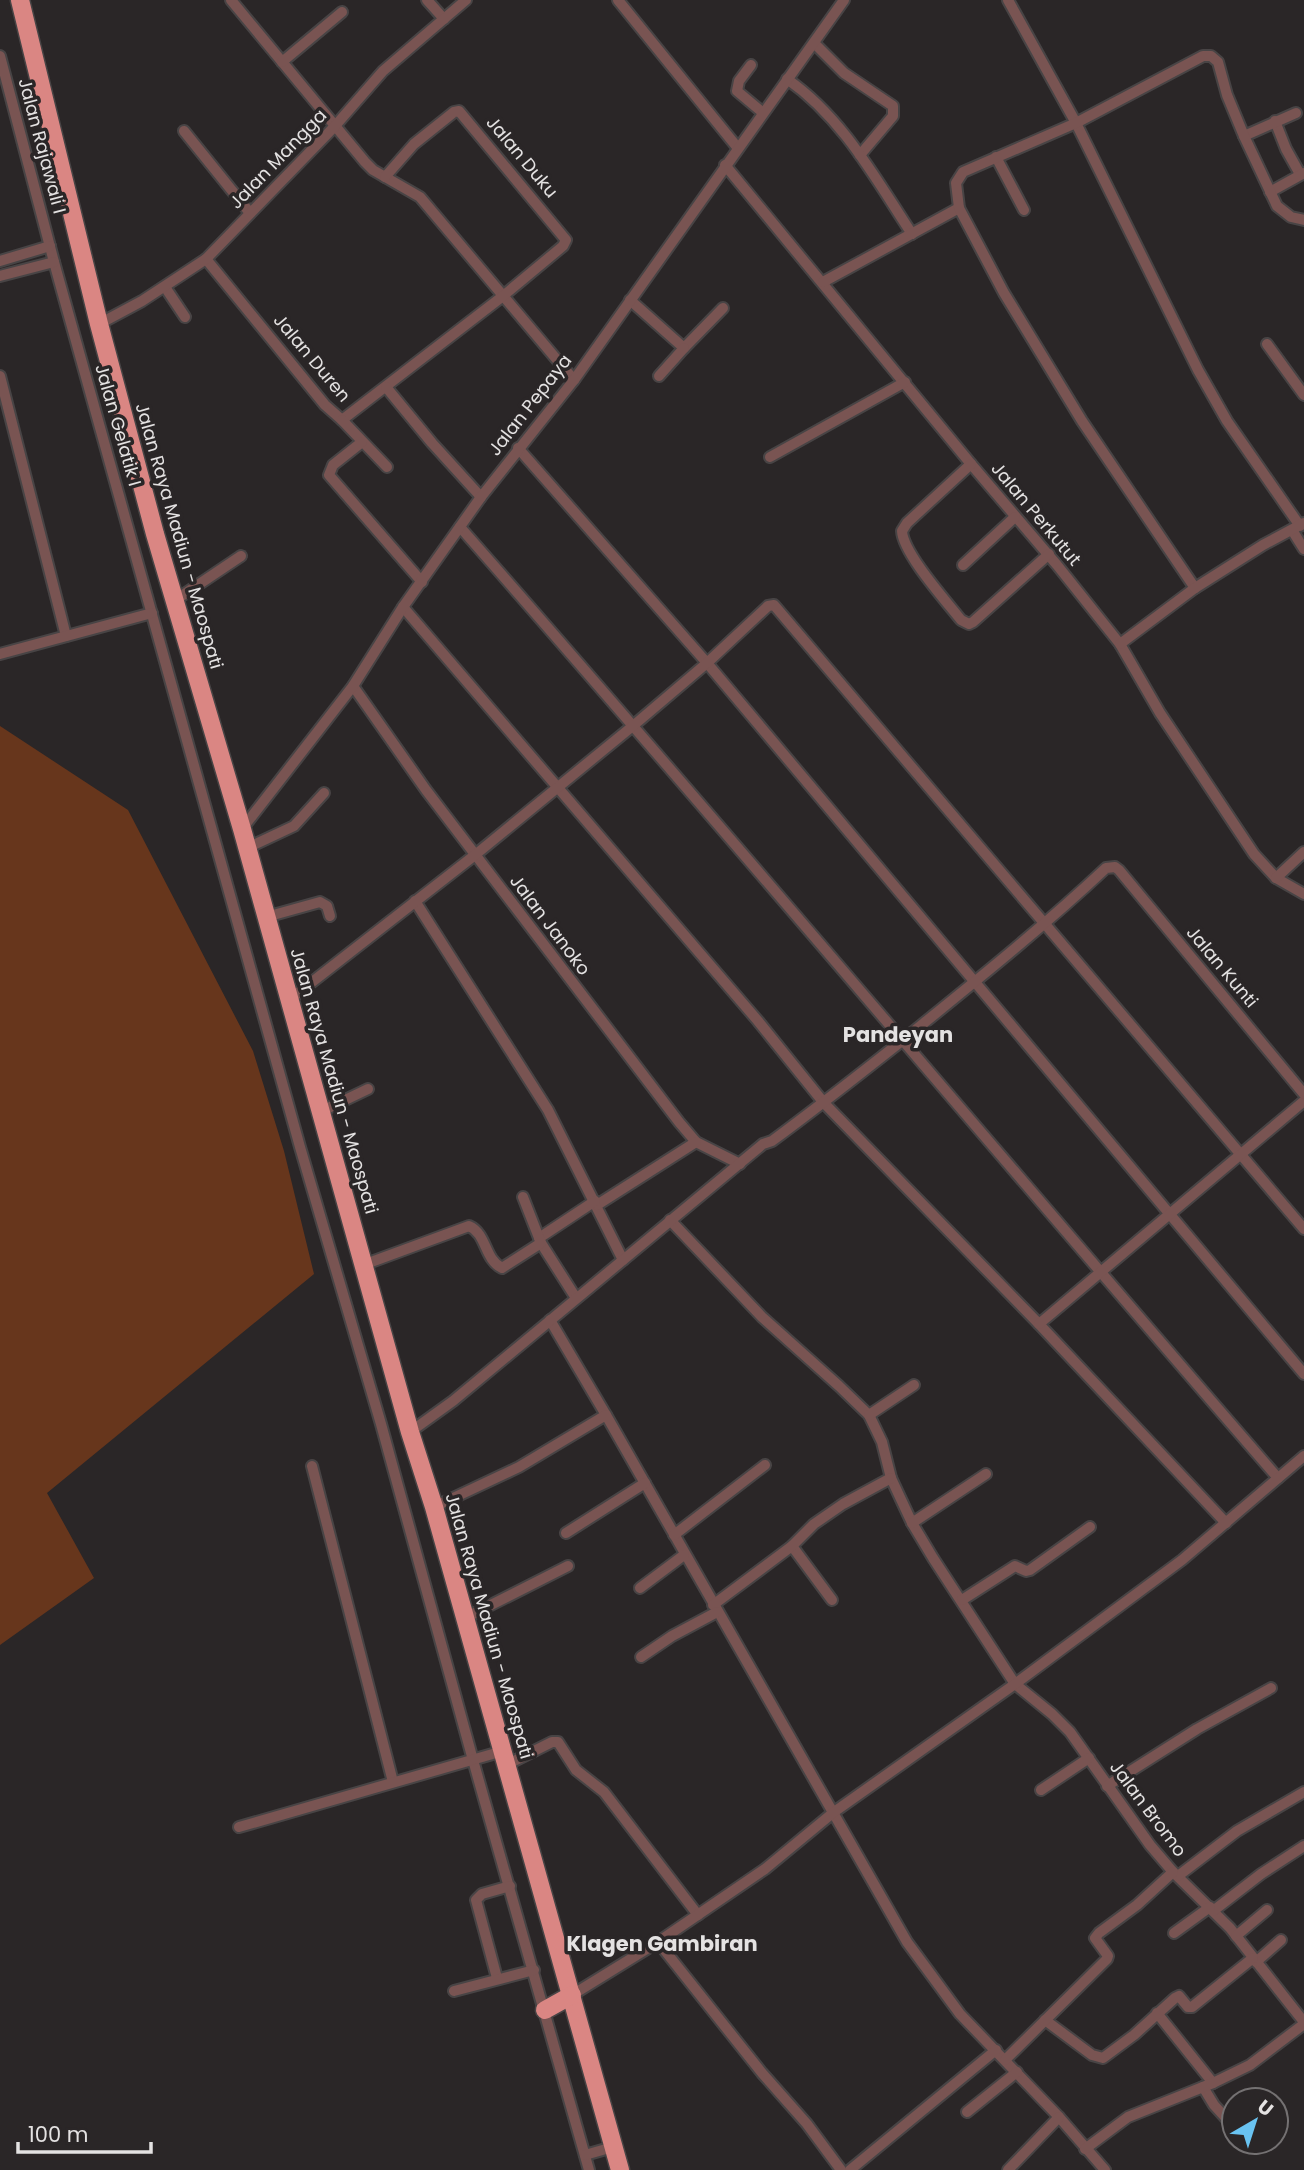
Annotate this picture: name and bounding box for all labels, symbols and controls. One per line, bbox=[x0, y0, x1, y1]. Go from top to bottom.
street label: Jalan Rajawali I bbox=[12, 75, 73, 216]
street label: Jalan Mangga bbox=[223, 103, 332, 214]
street label: Jalan Duku bbox=[481, 110, 564, 203]
street label: Jalan Duren bbox=[268, 308, 357, 407]
street label: Jalan Pepaya bbox=[482, 349, 577, 461]
street label: Jalan Gelatik I bbox=[89, 361, 148, 489]
street label: Jalan Raya Madiun - Maospati bbox=[129, 400, 229, 672]
street label: Jalan Perkutut bbox=[986, 456, 1087, 571]
street label: Jalan Janoko bbox=[504, 869, 597, 980]
street label: Jalan Kunti bbox=[1181, 921, 1264, 1013]
street label: Jalan Raya Madiun - Maospati bbox=[284, 945, 384, 1217]
district label: Pandeyan bbox=[843, 1020, 953, 1049]
street label: Jalan Raya Madiun - Maospati bbox=[439, 1490, 539, 1762]
street label: Jalan Bromo bbox=[1104, 1756, 1193, 1862]
district label: Klagen Gambiran bbox=[566, 1929, 758, 1958]
north arrow bbox=[1220, 2086, 1290, 2156]
text: U bbox=[1252, 2093, 1279, 2123]
scale bar bbox=[18, 2110, 150, 2154]
text: 100 m bbox=[28, 2120, 88, 2149]

